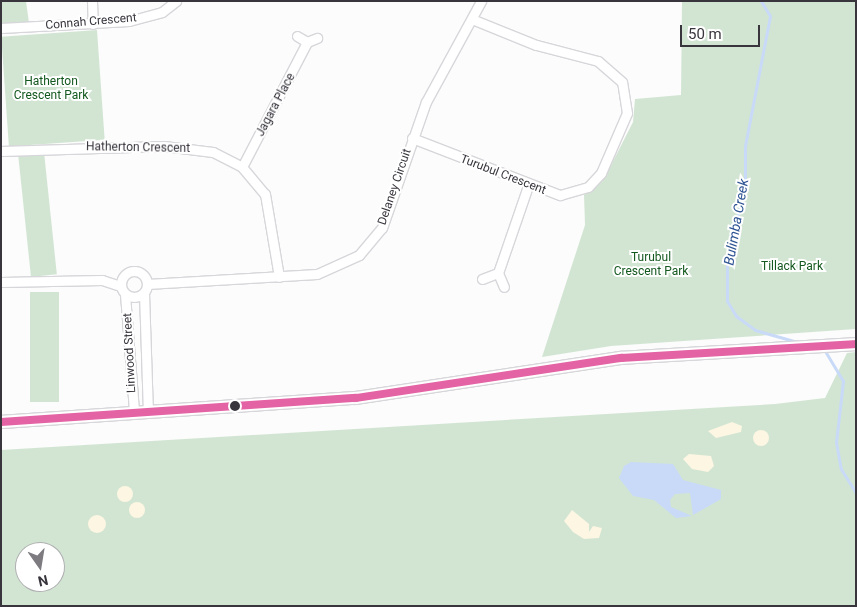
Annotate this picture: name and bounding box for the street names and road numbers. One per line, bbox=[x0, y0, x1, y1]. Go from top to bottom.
street label: Connah Crescent bbox=[45, 11, 137, 33]
street label: Jagara Place bbox=[253, 71, 299, 139]
street label: Hatherton Crescent bbox=[86, 140, 190, 156]
street label: Delaney Circuit bbox=[375, 147, 415, 227]
street label: Turubul Crescent bbox=[458, 152, 548, 198]
street label: Linwood Street bbox=[121, 313, 139, 393]

